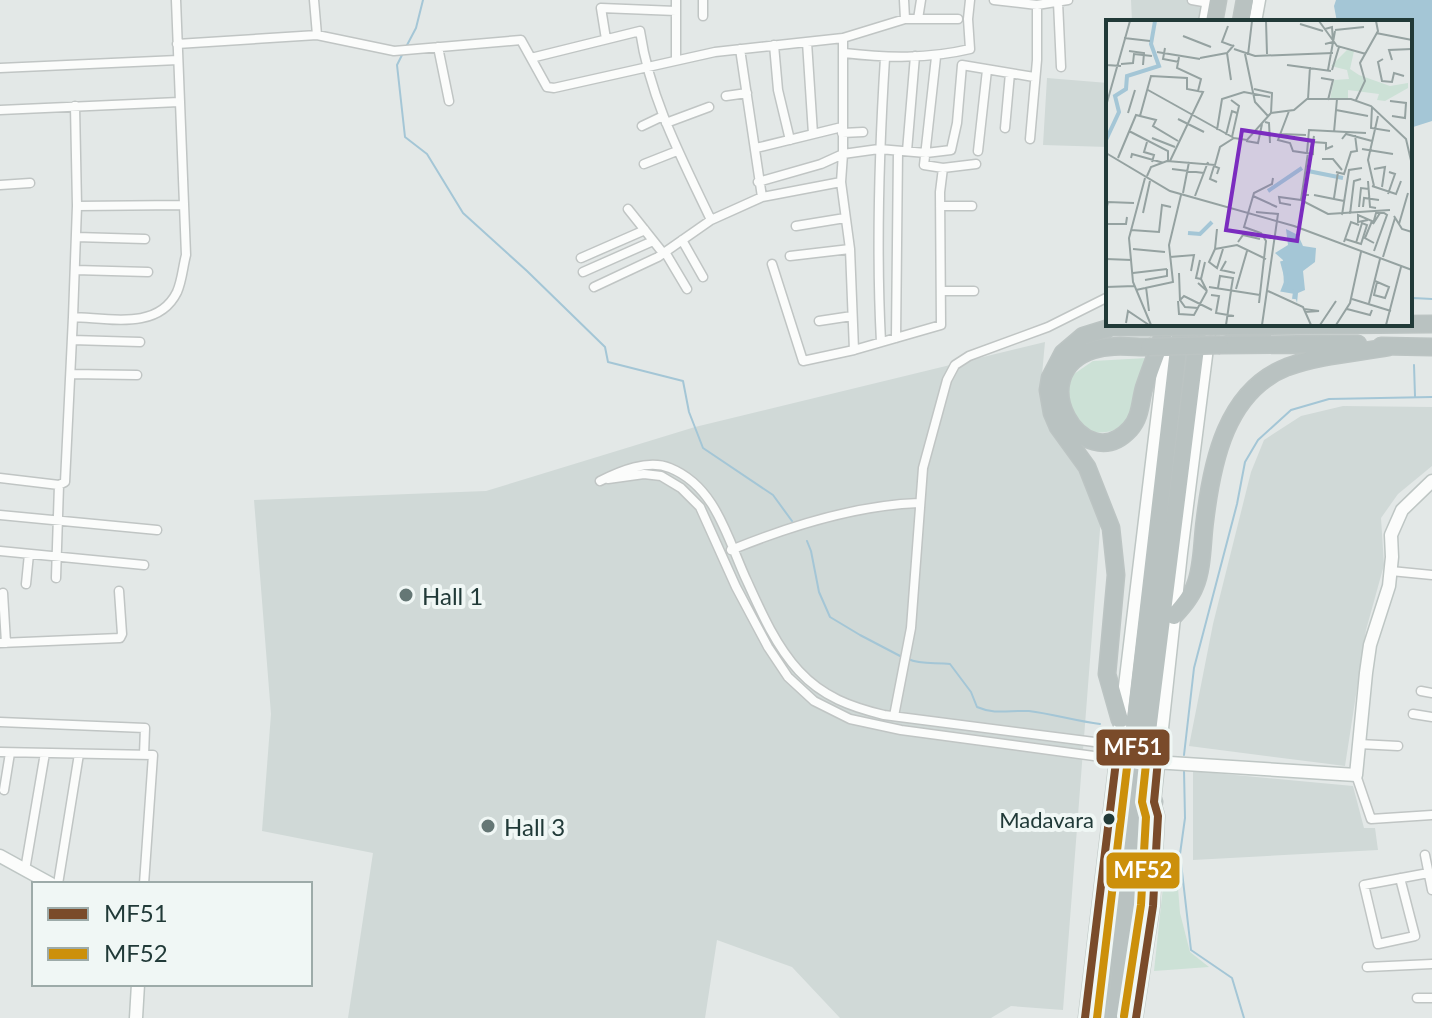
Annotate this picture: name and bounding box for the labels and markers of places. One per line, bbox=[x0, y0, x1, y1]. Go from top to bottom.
place label: Hall 1 bbox=[422, 581, 483, 610]
marker: Hall 1 bbox=[397, 586, 415, 604]
place label: Madavara bbox=[999, 806, 1094, 833]
marker: Madavara bbox=[1101, 811, 1117, 827]
place label: Hall 3 bbox=[504, 812, 565, 841]
marker: Hall 3 bbox=[479, 817, 497, 835]

